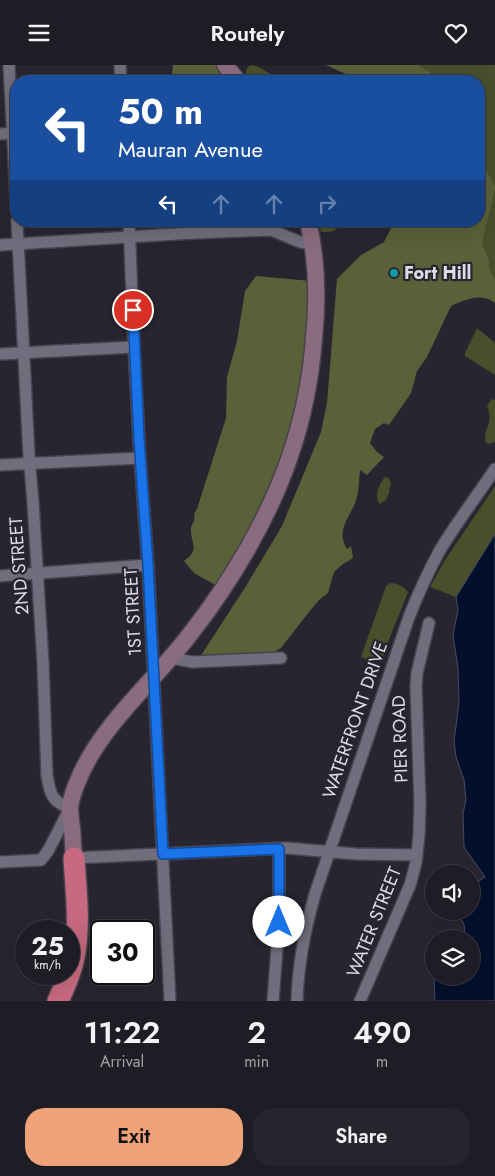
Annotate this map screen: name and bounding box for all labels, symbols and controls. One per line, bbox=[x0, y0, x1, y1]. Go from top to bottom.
text: Routely bbox=[211, 17, 284, 49]
icon: menu bbox=[25, 19, 53, 47]
icon: heart bbox=[442, 19, 470, 47]
text: 50 m bbox=[118, 87, 203, 137]
icon: left bbox=[35, 95, 100, 160]
text: Mauran Avenue bbox=[118, 133, 263, 165]
icon: left bbox=[154, 190, 182, 218]
icon: ahead bbox=[207, 190, 235, 218]
icon: ahead bbox=[260, 190, 288, 218]
icon: right bbox=[313, 190, 341, 218]
place label: Fort Hill bbox=[404, 260, 471, 286]
marker: Fort Hill bbox=[388, 267, 400, 279]
pin bbox=[112, 289, 154, 331]
icon: arrive bbox=[119, 296, 147, 324]
street label: 2ND STREET bbox=[3, 515, 35, 616]
street label: 1ST STREET bbox=[118, 567, 148, 657]
street label: WATERFRONT DRIVE bbox=[316, 638, 394, 802]
street label: PIER ROAD bbox=[385, 695, 415, 783]
street label: WATER STREET bbox=[340, 862, 408, 981]
map controls bbox=[425, 865, 480, 985]
button: sound bbox=[425, 865, 480, 920]
position arrow bbox=[252, 895, 304, 947]
speed limit sign: 30 bbox=[90, 920, 155, 985]
text: 25 bbox=[31, 928, 64, 964]
button: layers bbox=[425, 930, 480, 985]
text: km/h bbox=[34, 956, 61, 974]
text: 11:22 bbox=[84, 1011, 160, 1054]
text: 2 bbox=[247, 1011, 266, 1054]
text: 490 bbox=[353, 1011, 411, 1054]
text: Arrival bbox=[100, 1050, 144, 1073]
text: min bbox=[244, 1050, 269, 1073]
text: m bbox=[376, 1050, 388, 1073]
button: Exit bbox=[25, 1108, 243, 1166]
button: Share bbox=[253, 1108, 470, 1166]

